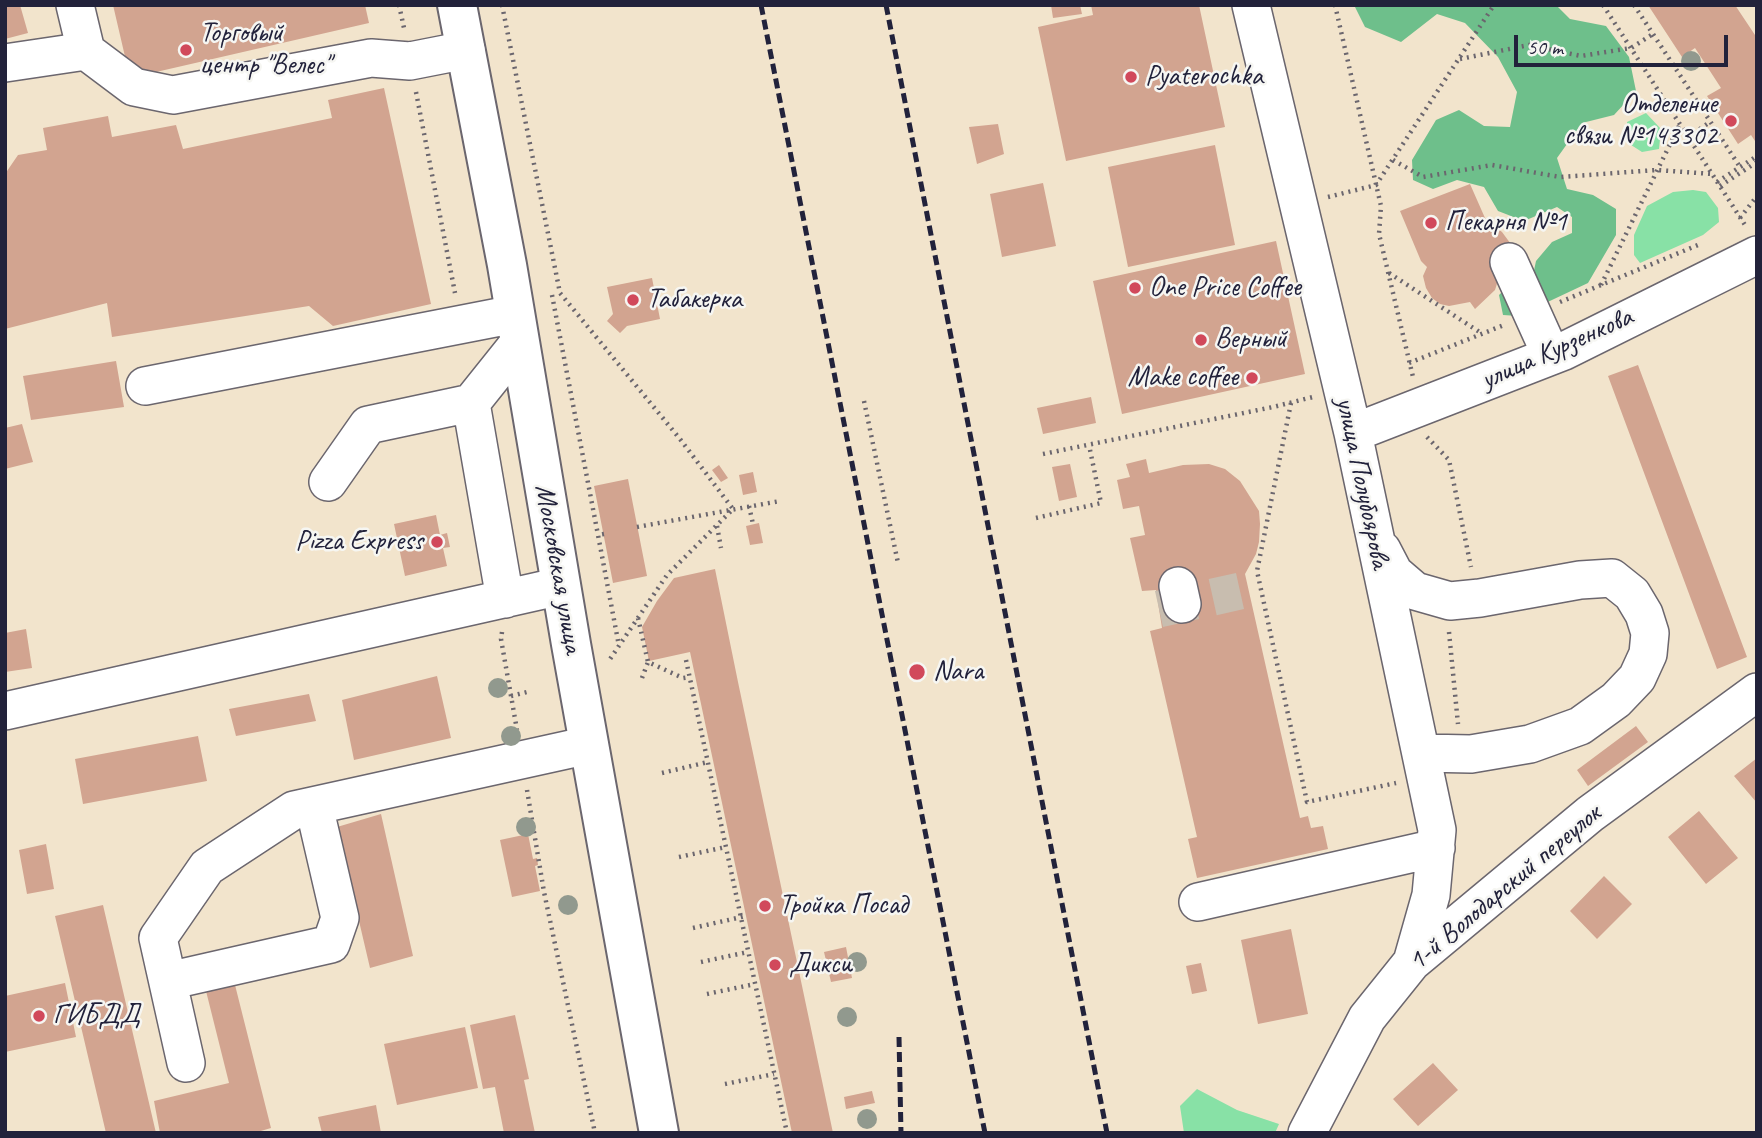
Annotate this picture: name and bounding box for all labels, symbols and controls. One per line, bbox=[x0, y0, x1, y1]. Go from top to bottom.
place label: Торговый центр "Велес" bbox=[200, 17, 330, 83]
scale bar bbox=[1517, 21, 1730, 65]
text: 50 m bbox=[1527, 34, 1563, 60]
marker: Торговый центр "Велес" bbox=[178, 42, 194, 58]
place label: Pyaterochka bbox=[1145, 60, 1263, 94]
marker: Pyaterochka bbox=[1123, 69, 1139, 85]
place label: Отделение связи №143302 bbox=[1564, 88, 1717, 154]
marker: Отделение связи №143302 bbox=[1723, 113, 1739, 129]
place label: Пекарня №1 bbox=[1445, 206, 1567, 240]
marker: Пекарня №1 bbox=[1423, 215, 1439, 231]
place label: One Price Coffee bbox=[1149, 271, 1301, 305]
marker: One Price Coffee bbox=[1127, 280, 1143, 296]
place label: Табакерка bbox=[647, 283, 742, 317]
marker: Табакерка bbox=[625, 292, 641, 308]
street label: улица Курзенкова bbox=[1476, 301, 1638, 397]
place label: Верный bbox=[1215, 323, 1287, 357]
marker: Верный bbox=[1193, 332, 1209, 348]
place label: Make coffee bbox=[1127, 361, 1238, 395]
marker: Make coffee bbox=[1244, 370, 1260, 386]
street label: улица Полубоярова bbox=[1327, 394, 1397, 572]
street label: Московская улица bbox=[527, 482, 589, 656]
place label: Pizza Express bbox=[295, 525, 423, 559]
marker: Pizza Express bbox=[429, 534, 445, 550]
place label: Nara bbox=[933, 655, 983, 689]
marker: Nara bbox=[907, 662, 927, 682]
street label: 1-й Володарский переулок bbox=[1402, 798, 1608, 978]
place label: Тройка Посад bbox=[779, 889, 908, 923]
marker: Тройка Посад bbox=[757, 898, 773, 914]
place label: Дикси bbox=[789, 948, 852, 982]
marker: Дикси bbox=[767, 957, 783, 973]
place label: ГИБДД bbox=[53, 999, 139, 1033]
marker: ГИБДД bbox=[31, 1008, 47, 1024]

